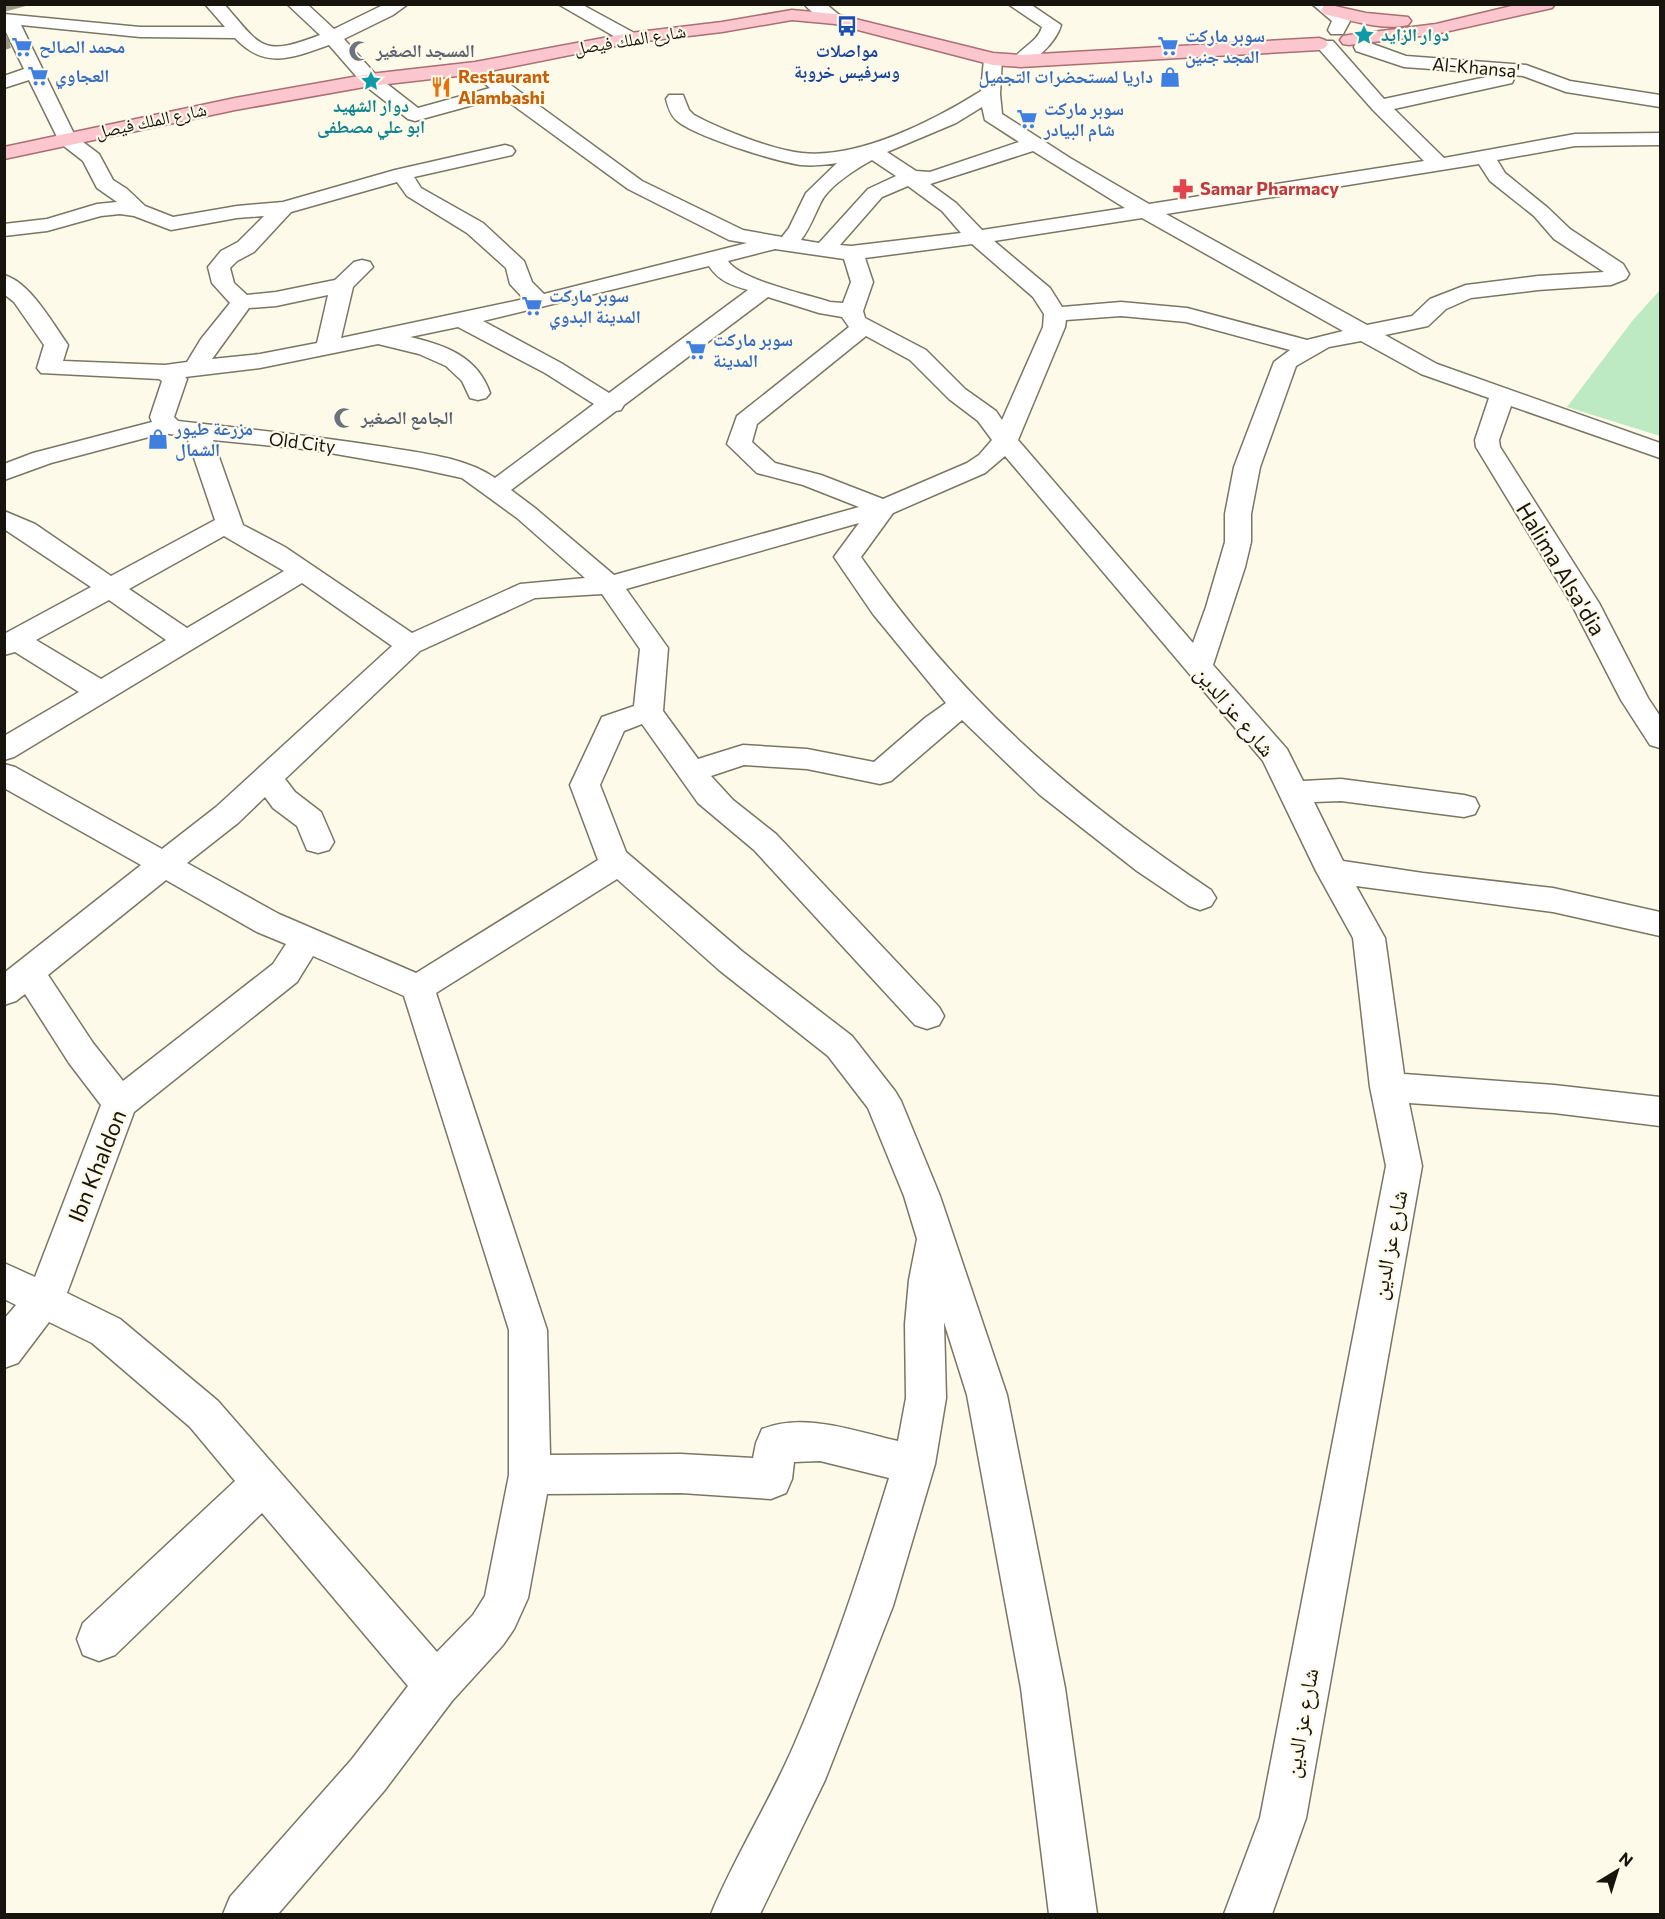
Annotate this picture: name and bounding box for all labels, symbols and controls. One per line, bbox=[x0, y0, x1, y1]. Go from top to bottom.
bus stop icon: مواصلات وسرفيس خروبة bbox=[835, 14, 859, 38]
street label: شارع الملك فيصل bbox=[572, 19, 688, 60]
place icon: دوار الزايد bbox=[1352, 23, 1376, 47]
place label: دوار الزايد bbox=[1381, 23, 1449, 45]
place label: سوبر ماركت المجد جنين bbox=[1185, 24, 1265, 68]
supermarket icon: سوبر ماركت المجد جنين bbox=[1156, 34, 1180, 58]
supermarket icon: محمد الصالح bbox=[10, 35, 34, 59]
place label: محمد الصالح bbox=[39, 35, 125, 59]
mosque icon: المسجد الصغير bbox=[347, 39, 371, 63]
place label: المسجد الصغير bbox=[375, 39, 475, 61]
place label: مواصلات وسرفيس خروبة bbox=[794, 39, 900, 83]
street label: Al-Khansa' bbox=[1431, 52, 1521, 82]
supermarket icon: العجاوي bbox=[26, 64, 50, 88]
place label: العجاوي bbox=[55, 64, 110, 90]
place label: Restaurant Alambashi bbox=[458, 65, 550, 108]
place label: داريا لمستحضرات التجميل bbox=[979, 65, 1153, 88]
shop icon: داريا لمستحضرات التجميل bbox=[1158, 65, 1182, 89]
place icon: دوار الشهيد ابو علي مصطفى bbox=[359, 69, 383, 93]
restaurant icon: Restaurant Alambashi bbox=[429, 75, 453, 99]
place label: دوار الشهيد ابو علي مصطفى bbox=[317, 94, 425, 141]
place label: سوبر ماركت شام البيادر bbox=[1043, 97, 1124, 142]
street label: شارع الملك فيصل bbox=[93, 98, 209, 144]
supermarket icon: سوبر ماركت شام البيادر bbox=[1015, 107, 1039, 131]
pharmacy icon: Samar Pharmacy bbox=[1171, 177, 1195, 201]
place label: Samar Pharmacy bbox=[1200, 177, 1339, 199]
place label: سوبر ماركت المدينة البدوي bbox=[549, 284, 641, 331]
supermarket icon: سوبر ماركت المدينة البدوي bbox=[520, 294, 544, 318]
place label: سوبر ماركت المدينة bbox=[713, 328, 793, 371]
supermarket icon: سوبر ماركت المدينة bbox=[684, 338, 708, 362]
mosque icon: الجامع الصغير bbox=[332, 406, 356, 430]
place label: الجامع الصغير bbox=[360, 406, 453, 430]
place label: مزرعة طيور الشمال bbox=[174, 417, 253, 461]
shop icon: مزرعة طيور الشمال bbox=[146, 427, 170, 451]
street label: Old City bbox=[268, 427, 337, 457]
street label: Halima Alsa'dia bbox=[1511, 497, 1612, 640]
street label: شارع عز الدين bbox=[1189, 659, 1281, 763]
street label: Ibn Khaldon bbox=[62, 1106, 131, 1226]
street label: شارع عز الدين bbox=[1365, 1188, 1413, 1302]
street label: شارع عز الدين bbox=[1278, 1666, 1324, 1780]
north arrow bbox=[1587, 1841, 1647, 1901]
text: N bbox=[1616, 1848, 1637, 1870]

